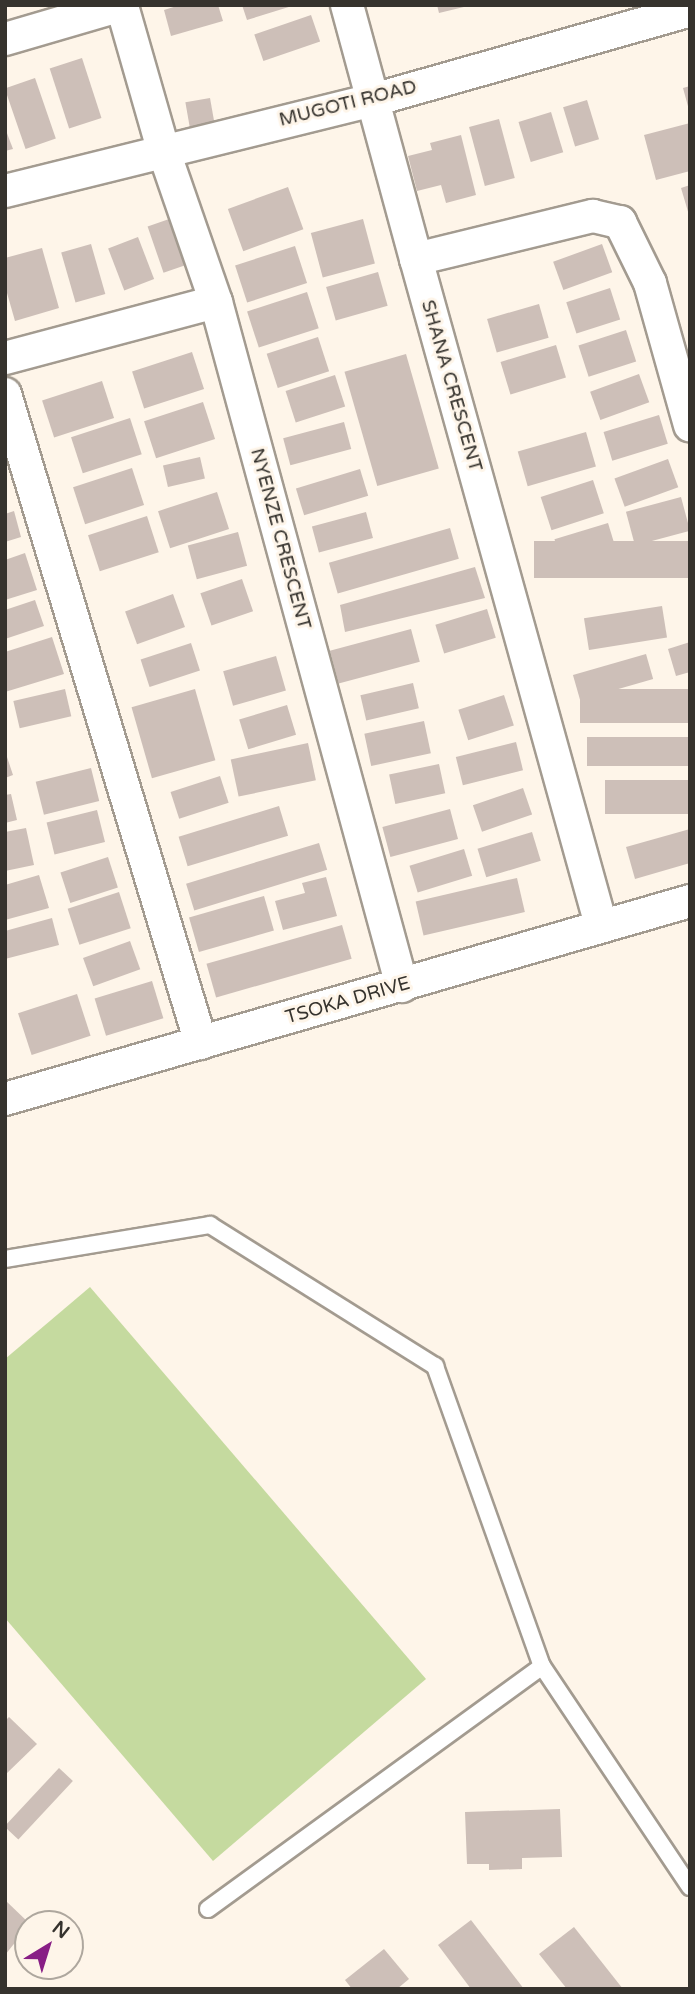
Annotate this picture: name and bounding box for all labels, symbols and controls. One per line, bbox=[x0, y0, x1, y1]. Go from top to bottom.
street label: MUGOTI ROAD bbox=[277, 76, 419, 132]
street label: SHANA CRESCENT bbox=[416, 298, 486, 474]
street label: NYENZE CRESCENT bbox=[245, 446, 315, 632]
street label: TSOKA DRIVE bbox=[283, 972, 413, 1030]
north arrow bbox=[14, 1910, 84, 1980]
text: N bbox=[48, 1917, 73, 1943]

